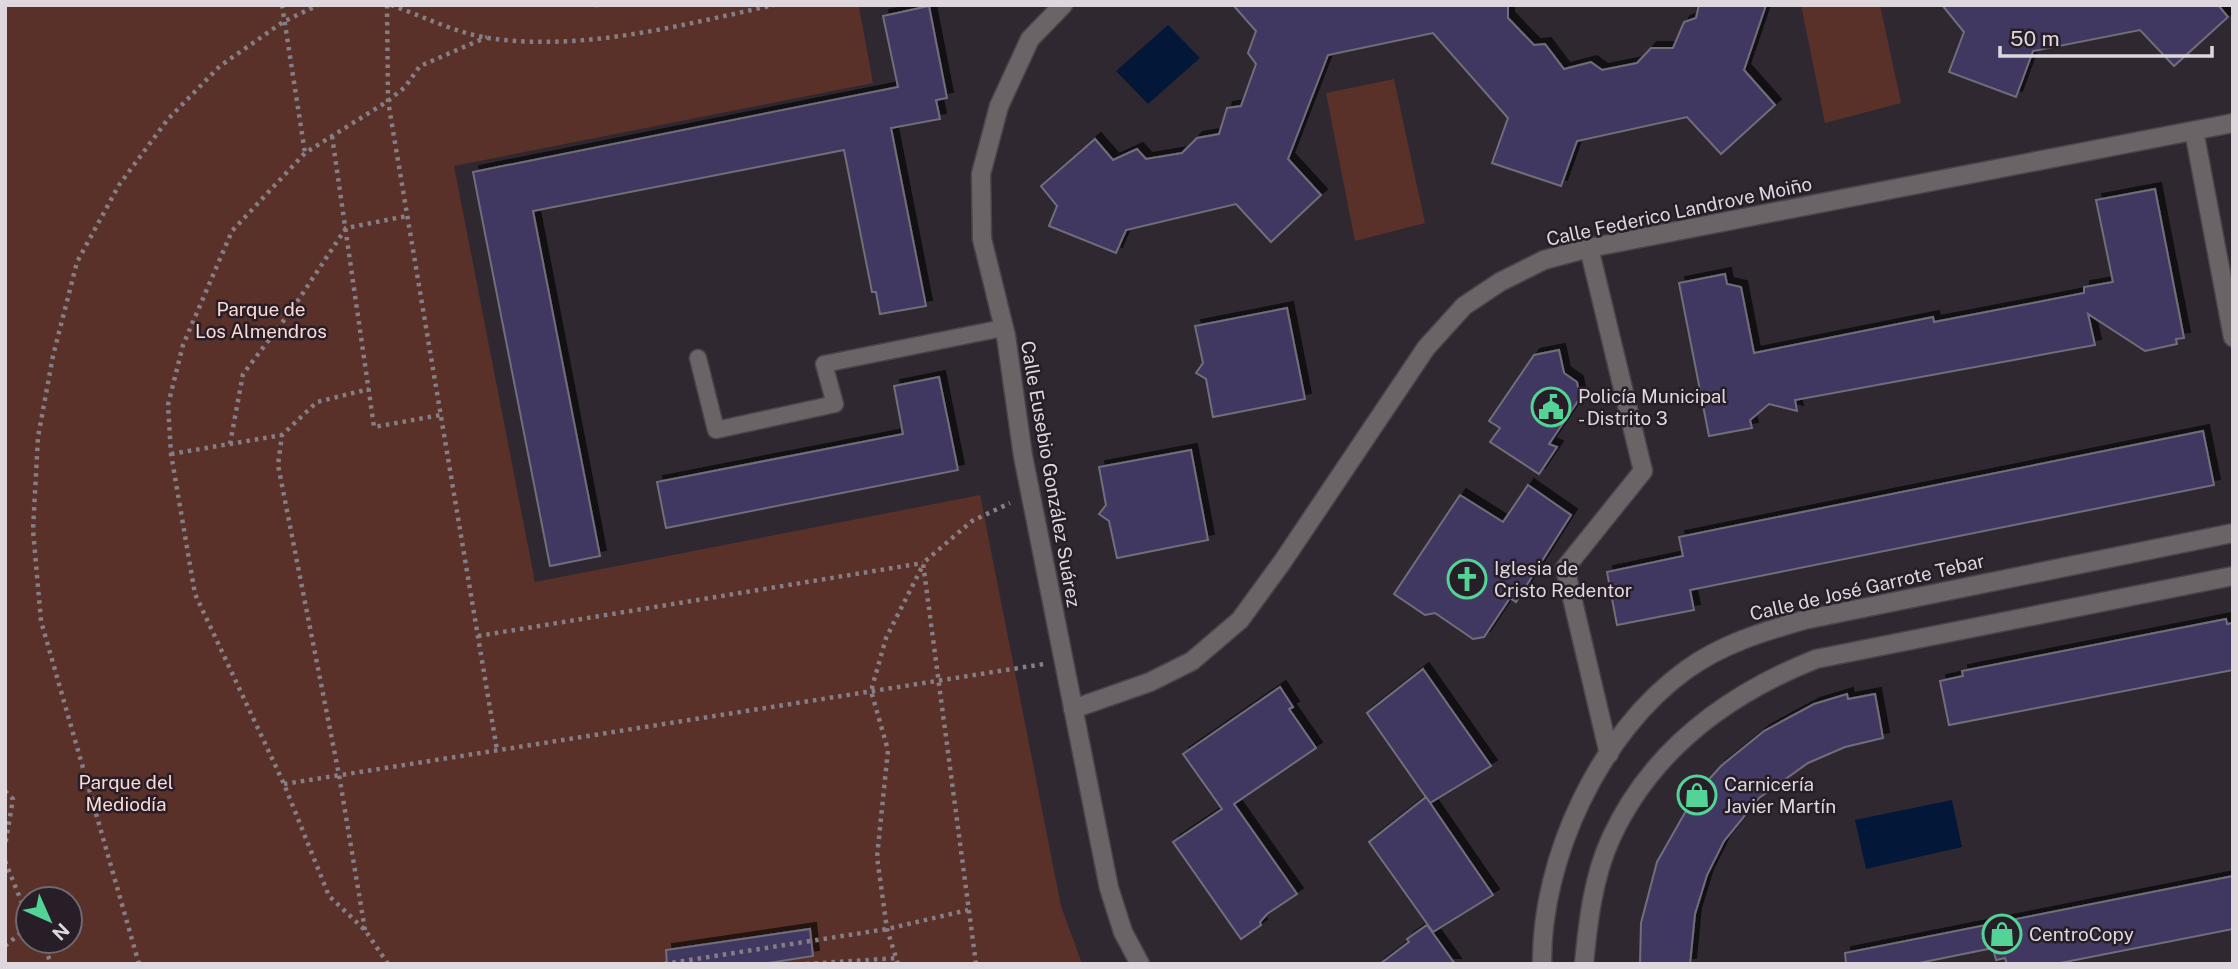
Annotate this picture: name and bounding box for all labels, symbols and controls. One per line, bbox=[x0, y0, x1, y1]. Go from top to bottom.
scale bar bbox=[2000, 14, 2212, 58]
text: 50 m bbox=[2010, 26, 2060, 51]
street label: Calle Federico Landrove Moiño bbox=[1544, 172, 1814, 250]
park label: Parque de Los Almendros bbox=[195, 298, 327, 342]
street label: Calle Eusebio González Suárez bbox=[1017, 339, 1085, 609]
place label: Policía Municipal - Distrito 3 bbox=[1578, 385, 1727, 429]
public building icon: Policía Municipal - Distrito 3 bbox=[1530, 386, 1572, 428]
street label: Calle de José Garrote Tebar bbox=[1747, 549, 1987, 625]
place label: Iglesia de Cristo Redentor bbox=[1494, 557, 1632, 601]
church icon: Iglesia de Cristo Redentor bbox=[1446, 558, 1488, 600]
park label: Parque del Mediodía bbox=[79, 771, 173, 815]
place label: Carnicería Javier Martín bbox=[1724, 773, 1836, 817]
shop icon: Carnicería Javier Martín bbox=[1676, 774, 1718, 816]
north arrow bbox=[14, 885, 84, 955]
shop icon: CentroCopy bbox=[1981, 913, 2023, 955]
text: N bbox=[48, 919, 74, 945]
place label: CentroCopy bbox=[2029, 923, 2134, 945]

